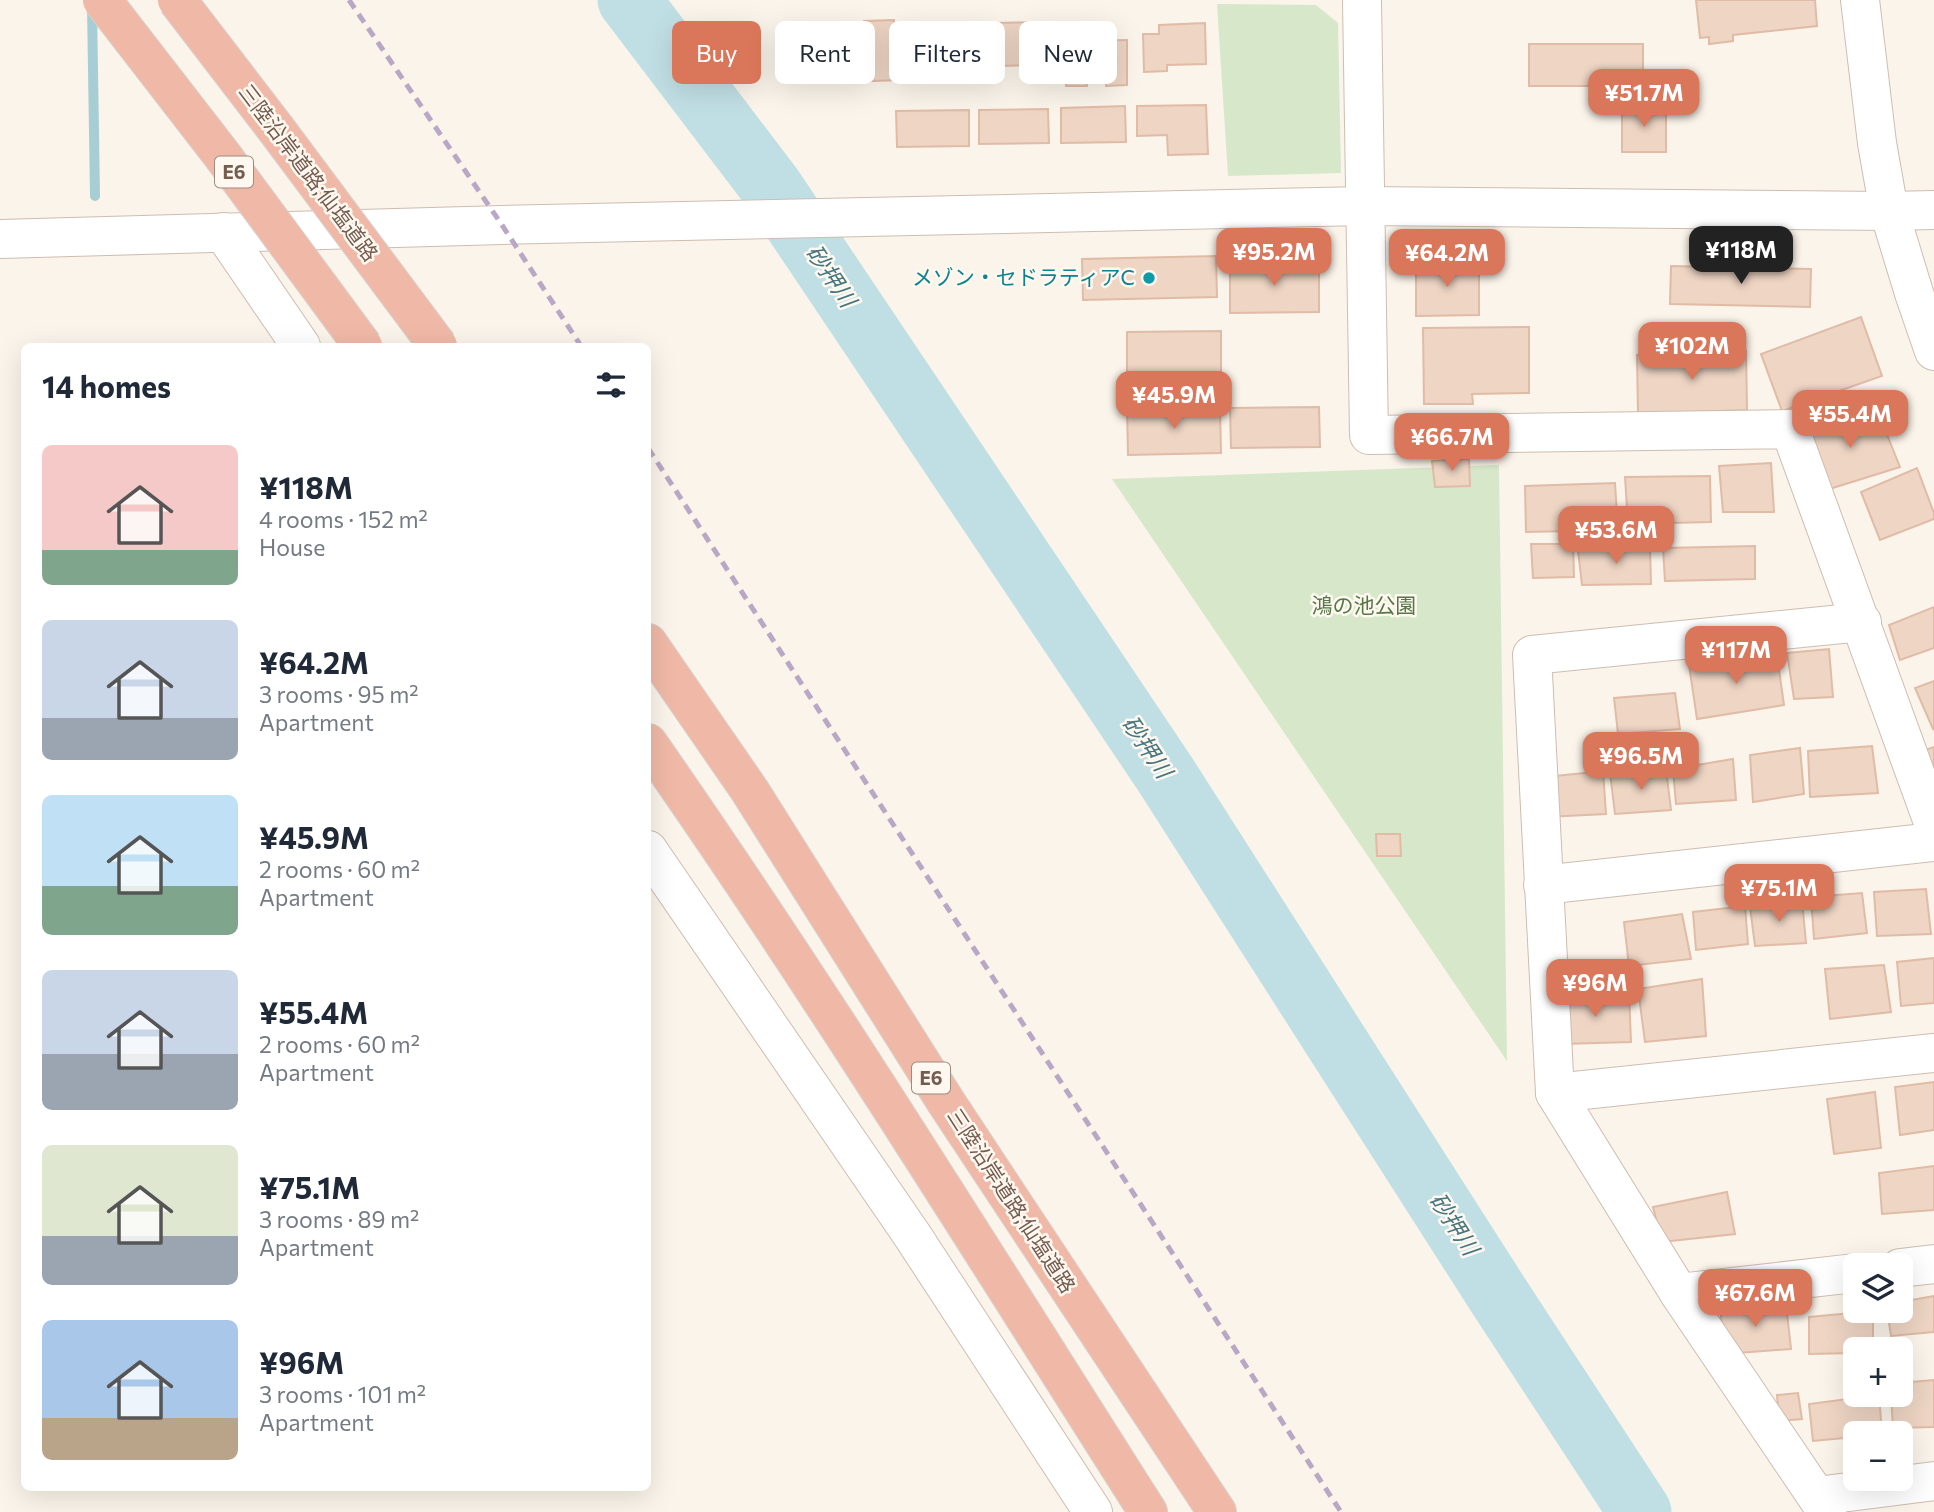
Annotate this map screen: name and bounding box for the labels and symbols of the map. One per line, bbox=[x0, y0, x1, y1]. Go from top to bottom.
pin: ¥51.7M bbox=[1587, 69, 1701, 129]
street label: 三陸沿岸道路;仙塩道路 bbox=[235, 79, 384, 265]
road number: E6 bbox=[215, 156, 253, 188]
pin: ¥118M bbox=[1692, 226, 1790, 286]
pin: ¥95.2M bbox=[1217, 229, 1331, 288]
pin: ¥64.2M bbox=[1390, 230, 1504, 289]
water label: 砂押川 bbox=[801, 239, 864, 314]
place label: メゾン・セドラティアC bbox=[912, 264, 1135, 289]
marker: メゾン・セドラティアC bbox=[1141, 270, 1157, 286]
pin: ¥102M bbox=[1643, 322, 1741, 382]
pin: ¥45.9M bbox=[1117, 372, 1231, 431]
pin: ¥55.4M bbox=[1793, 391, 1907, 450]
pin: ¥66.7M bbox=[1395, 414, 1509, 473]
pin: ¥53.6M bbox=[1559, 506, 1673, 566]
park label: 鴻の池公園 bbox=[1312, 592, 1417, 617]
pin: ¥117M bbox=[1687, 626, 1785, 686]
water label: 砂押川 bbox=[1117, 710, 1180, 785]
pin: ¥96.5M bbox=[1584, 732, 1698, 792]
pin: ¥75.1M bbox=[1722, 864, 1836, 924]
pin: ¥96M bbox=[1554, 960, 1636, 1019]
road number: E6 bbox=[912, 1062, 950, 1094]
street label: 三陸沿岸道路;仙塩道路 bbox=[943, 1103, 1081, 1297]
water label: 砂押川 bbox=[1424, 1187, 1487, 1263]
pin: ¥67.6M bbox=[1698, 1270, 1812, 1329]

